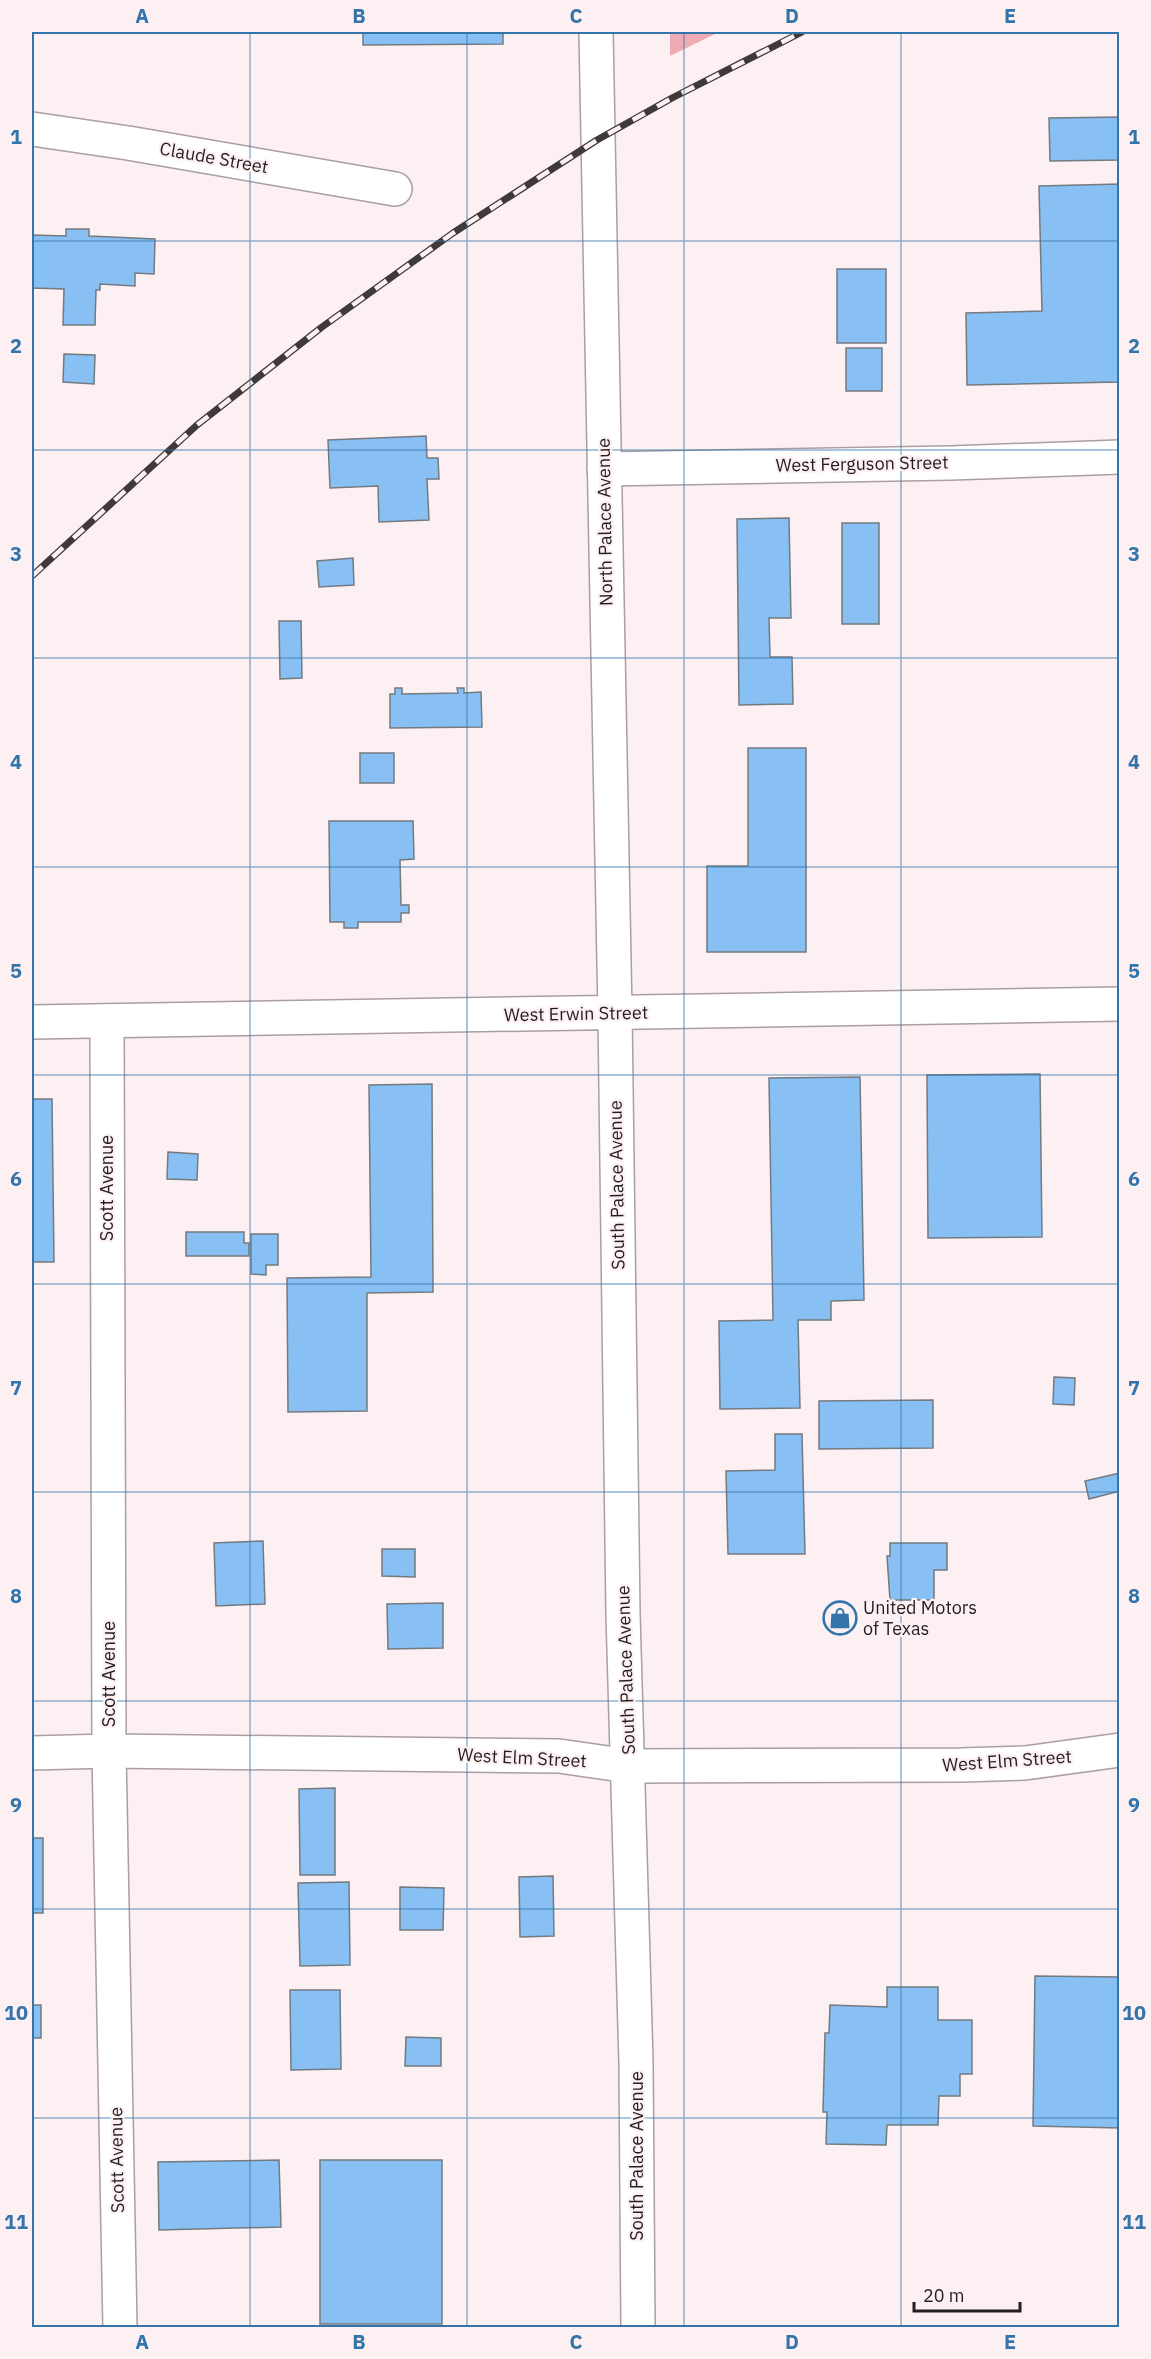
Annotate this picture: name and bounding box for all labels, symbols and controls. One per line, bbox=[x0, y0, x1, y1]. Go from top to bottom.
text: A bbox=[135, 2, 149, 29]
text: B bbox=[352, 2, 366, 29]
text: C bbox=[569, 2, 583, 29]
text: D bbox=[785, 2, 799, 29]
text: E bbox=[1004, 2, 1016, 29]
text: 1 bbox=[10, 123, 22, 150]
text: 1 bbox=[1128, 123, 1140, 150]
street label: Claude Street bbox=[158, 137, 270, 178]
text: 2 bbox=[10, 332, 22, 359]
text: 2 bbox=[1128, 332, 1140, 359]
street label: North Palace Avenue bbox=[592, 438, 617, 606]
street label: West Ferguson Street bbox=[775, 450, 949, 477]
text: 3 bbox=[10, 540, 22, 567]
text: 3 bbox=[1128, 540, 1140, 567]
text: 4 bbox=[10, 748, 22, 775]
text: 4 bbox=[1128, 748, 1140, 775]
text: 5 bbox=[10, 957, 22, 984]
text: 5 bbox=[1128, 957, 1140, 984]
street label: West Erwin Street bbox=[504, 1001, 648, 1026]
street label: South Palace Avenue bbox=[604, 1100, 629, 1270]
street label: Scott Avenue bbox=[95, 1135, 118, 1241]
text: 6 bbox=[10, 1165, 22, 1192]
text: 6 bbox=[1128, 1165, 1140, 1192]
text: 7 bbox=[10, 1374, 22, 1401]
text: 7 bbox=[1128, 1374, 1140, 1401]
text: 8 bbox=[10, 1582, 22, 1609]
text: 8 bbox=[1128, 1582, 1140, 1609]
street label: South Palace Avenue bbox=[611, 1585, 640, 1755]
place label: United Motors of Texas bbox=[863, 1596, 977, 1640]
shop icon: United Motors of Texas bbox=[822, 1600, 858, 1636]
street label: Scott Avenue bbox=[97, 1621, 120, 1727]
street label: West Elm Street bbox=[457, 1743, 587, 1772]
street label: West Elm Street bbox=[942, 1745, 1072, 1776]
text: 9 bbox=[10, 1791, 22, 1818]
text: 9 bbox=[1128, 1791, 1140, 1818]
text: 10 bbox=[4, 1999, 28, 2026]
text: 10 bbox=[1122, 1999, 1146, 2026]
street label: South Palace Avenue bbox=[625, 2071, 648, 2241]
street label: Scott Avenue bbox=[104, 2107, 129, 2213]
text: 11 bbox=[4, 2208, 28, 2235]
text: 11 bbox=[1122, 2208, 1146, 2235]
scale bar bbox=[914, 2275, 1020, 2313]
text: 20 m bbox=[923, 2284, 965, 2307]
text: A bbox=[135, 2328, 149, 2355]
text: B bbox=[352, 2328, 366, 2355]
text: C bbox=[569, 2328, 583, 2355]
text: D bbox=[785, 2328, 799, 2355]
text: E bbox=[1004, 2328, 1016, 2355]

